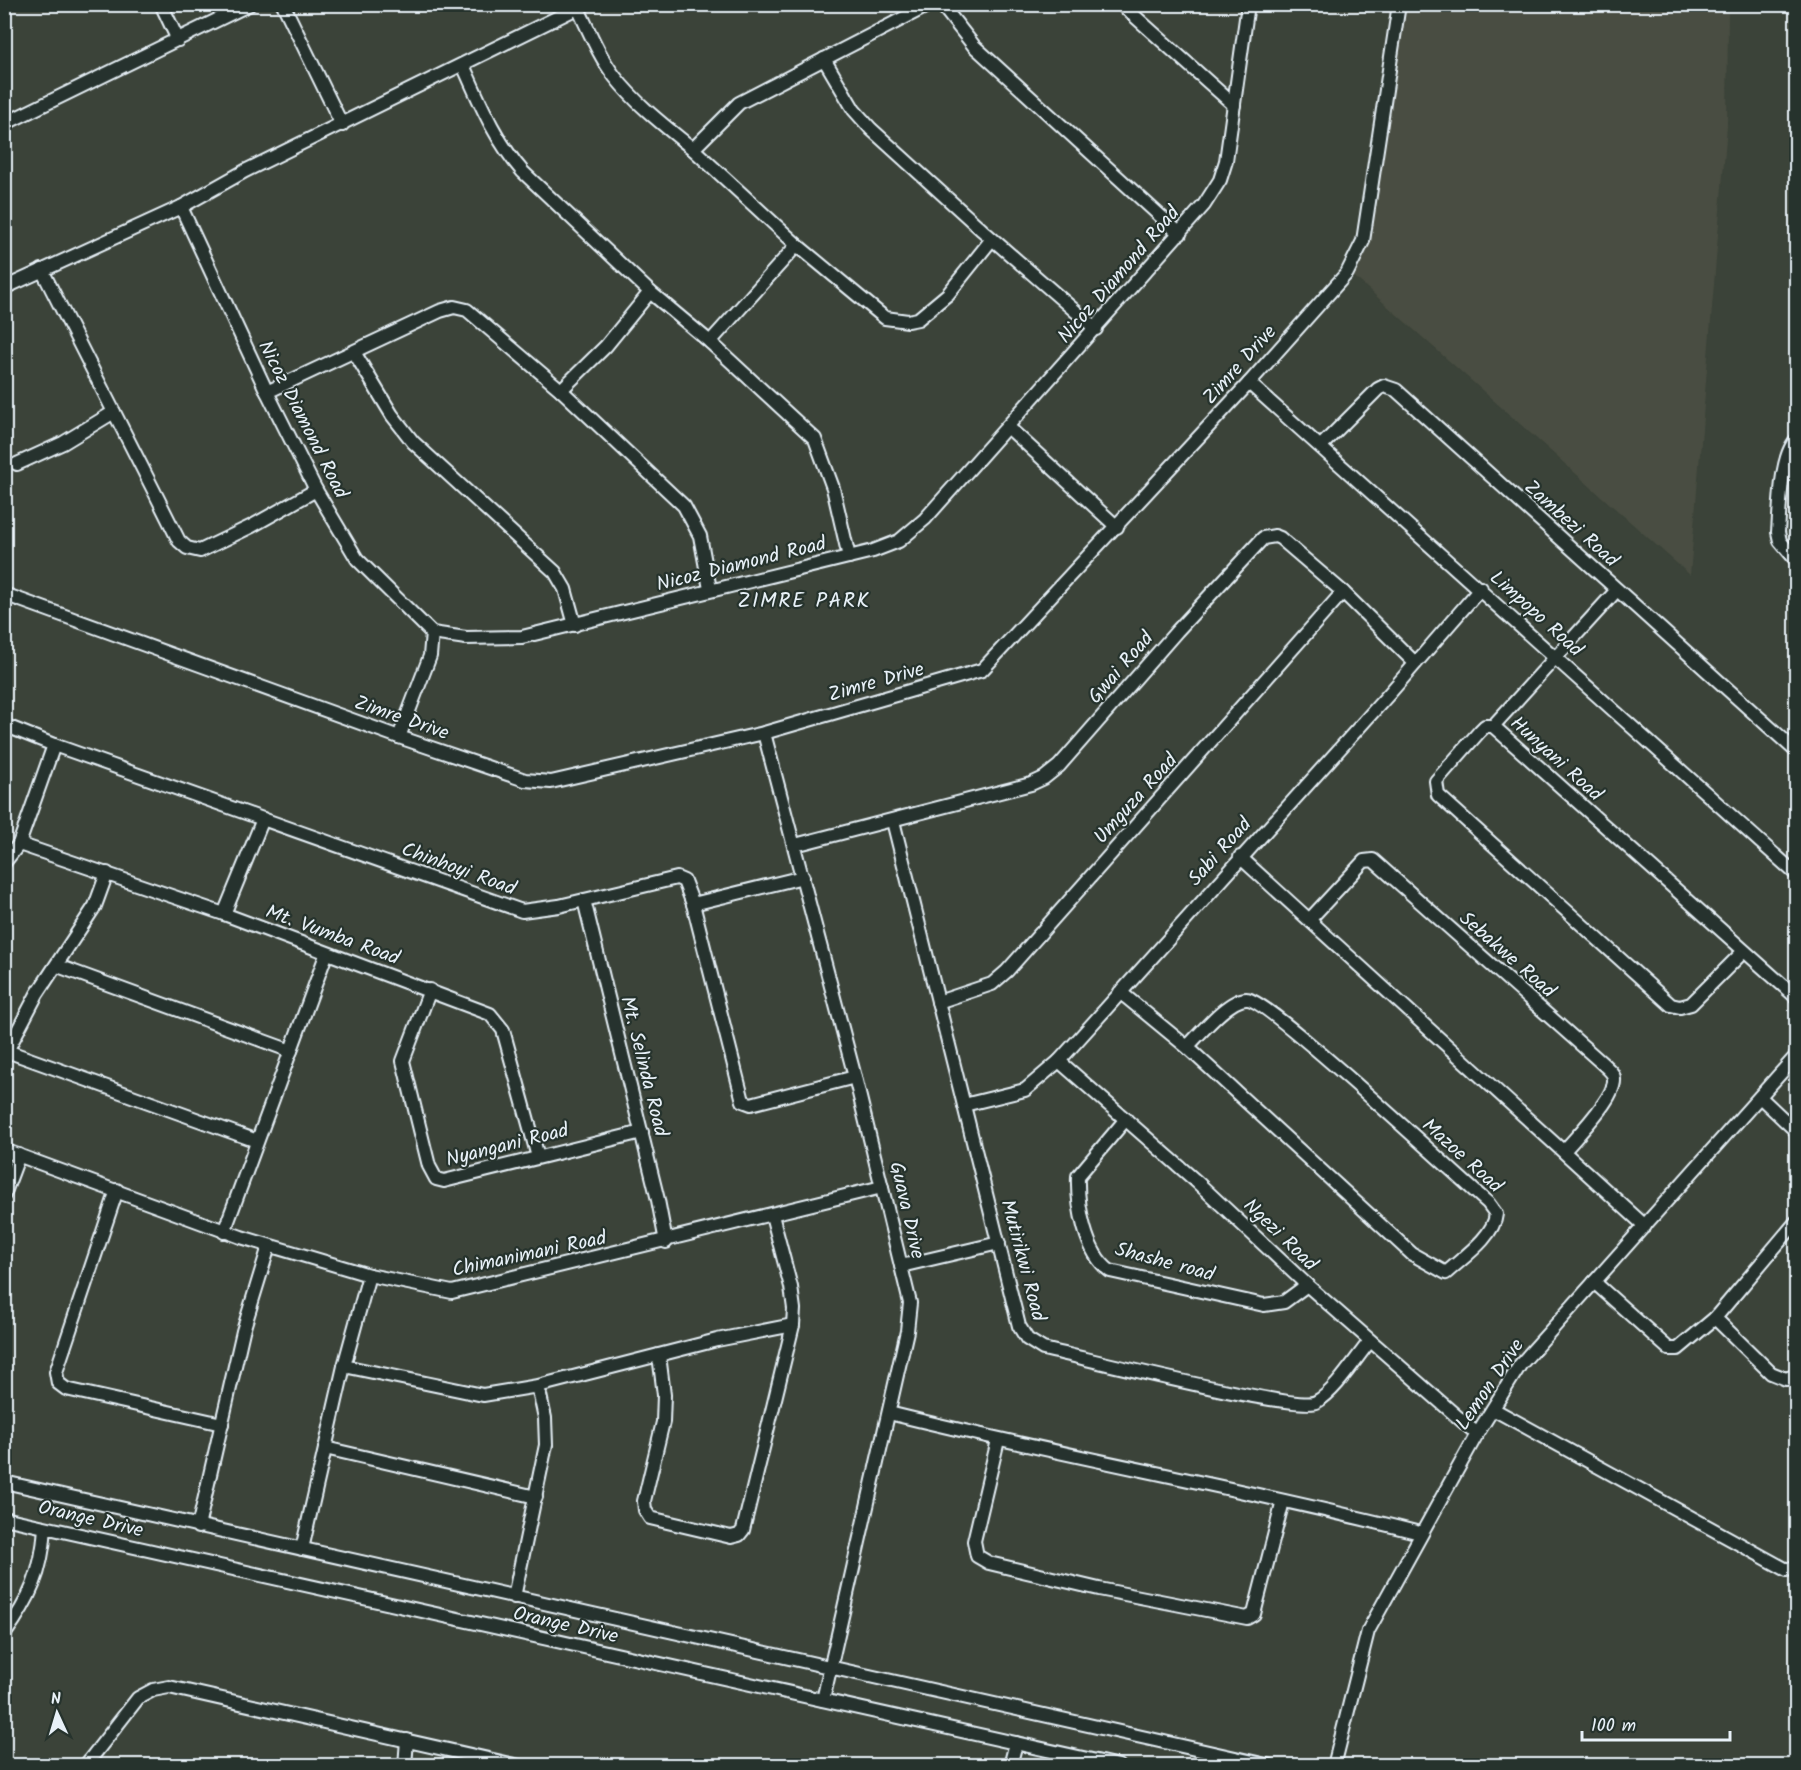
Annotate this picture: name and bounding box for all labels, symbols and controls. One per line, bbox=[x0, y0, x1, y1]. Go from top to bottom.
street label: Nicoz Diamond Road bbox=[1050, 198, 1189, 351]
street label: Zimre Drive bbox=[1196, 318, 1285, 413]
street label: Nicoz Diamond Road bbox=[248, 335, 356, 506]
street label: Zambezi Road bbox=[1516, 473, 1626, 577]
street label: Nicoz Diamond Road bbox=[653, 528, 831, 601]
street label: Limpopo Road bbox=[1481, 563, 1591, 666]
district label: ZIMRE PARK bbox=[738, 585, 870, 618]
street label: Gwai Road bbox=[1081, 624, 1163, 712]
street label: Zimre Drive bbox=[825, 654, 928, 712]
street label: Zimre Drive bbox=[350, 688, 453, 750]
street label: Hunyani Road bbox=[1502, 709, 1610, 811]
street label: Umguza Road bbox=[1087, 746, 1187, 852]
street label: Sabi Road bbox=[1181, 810, 1261, 894]
street label: Chinhoyi Road bbox=[396, 834, 521, 906]
street label: Mt. Vumba Road bbox=[261, 897, 405, 975]
street label: Sebakwe Road bbox=[1451, 904, 1563, 1007]
street label: Mt. Selinda Road bbox=[610, 993, 676, 1141]
street label: Mazoe Road bbox=[1414, 1111, 1510, 1203]
street label: Nyangani Road bbox=[443, 1115, 573, 1177]
street label: Guava Drive bbox=[879, 1159, 933, 1262]
street label: Ngezi Road bbox=[1235, 1191, 1325, 1280]
street label: Mutirikwi Road bbox=[990, 1196, 1054, 1326]
street label: Chimanimani Road bbox=[449, 1223, 611, 1287]
street label: Shashe road bbox=[1111, 1234, 1219, 1292]
street label: Lemon Drive bbox=[1448, 1333, 1533, 1438]
street label: Orange Drive bbox=[35, 1492, 146, 1548]
street label: Orange Drive bbox=[510, 1598, 621, 1654]
north arrow bbox=[27, 1683, 87, 1743]
text: N bbox=[50, 1687, 62, 1712]
scale bar bbox=[1582, 1704, 1730, 1742]
text: 100 m bbox=[1591, 1712, 1636, 1741]

